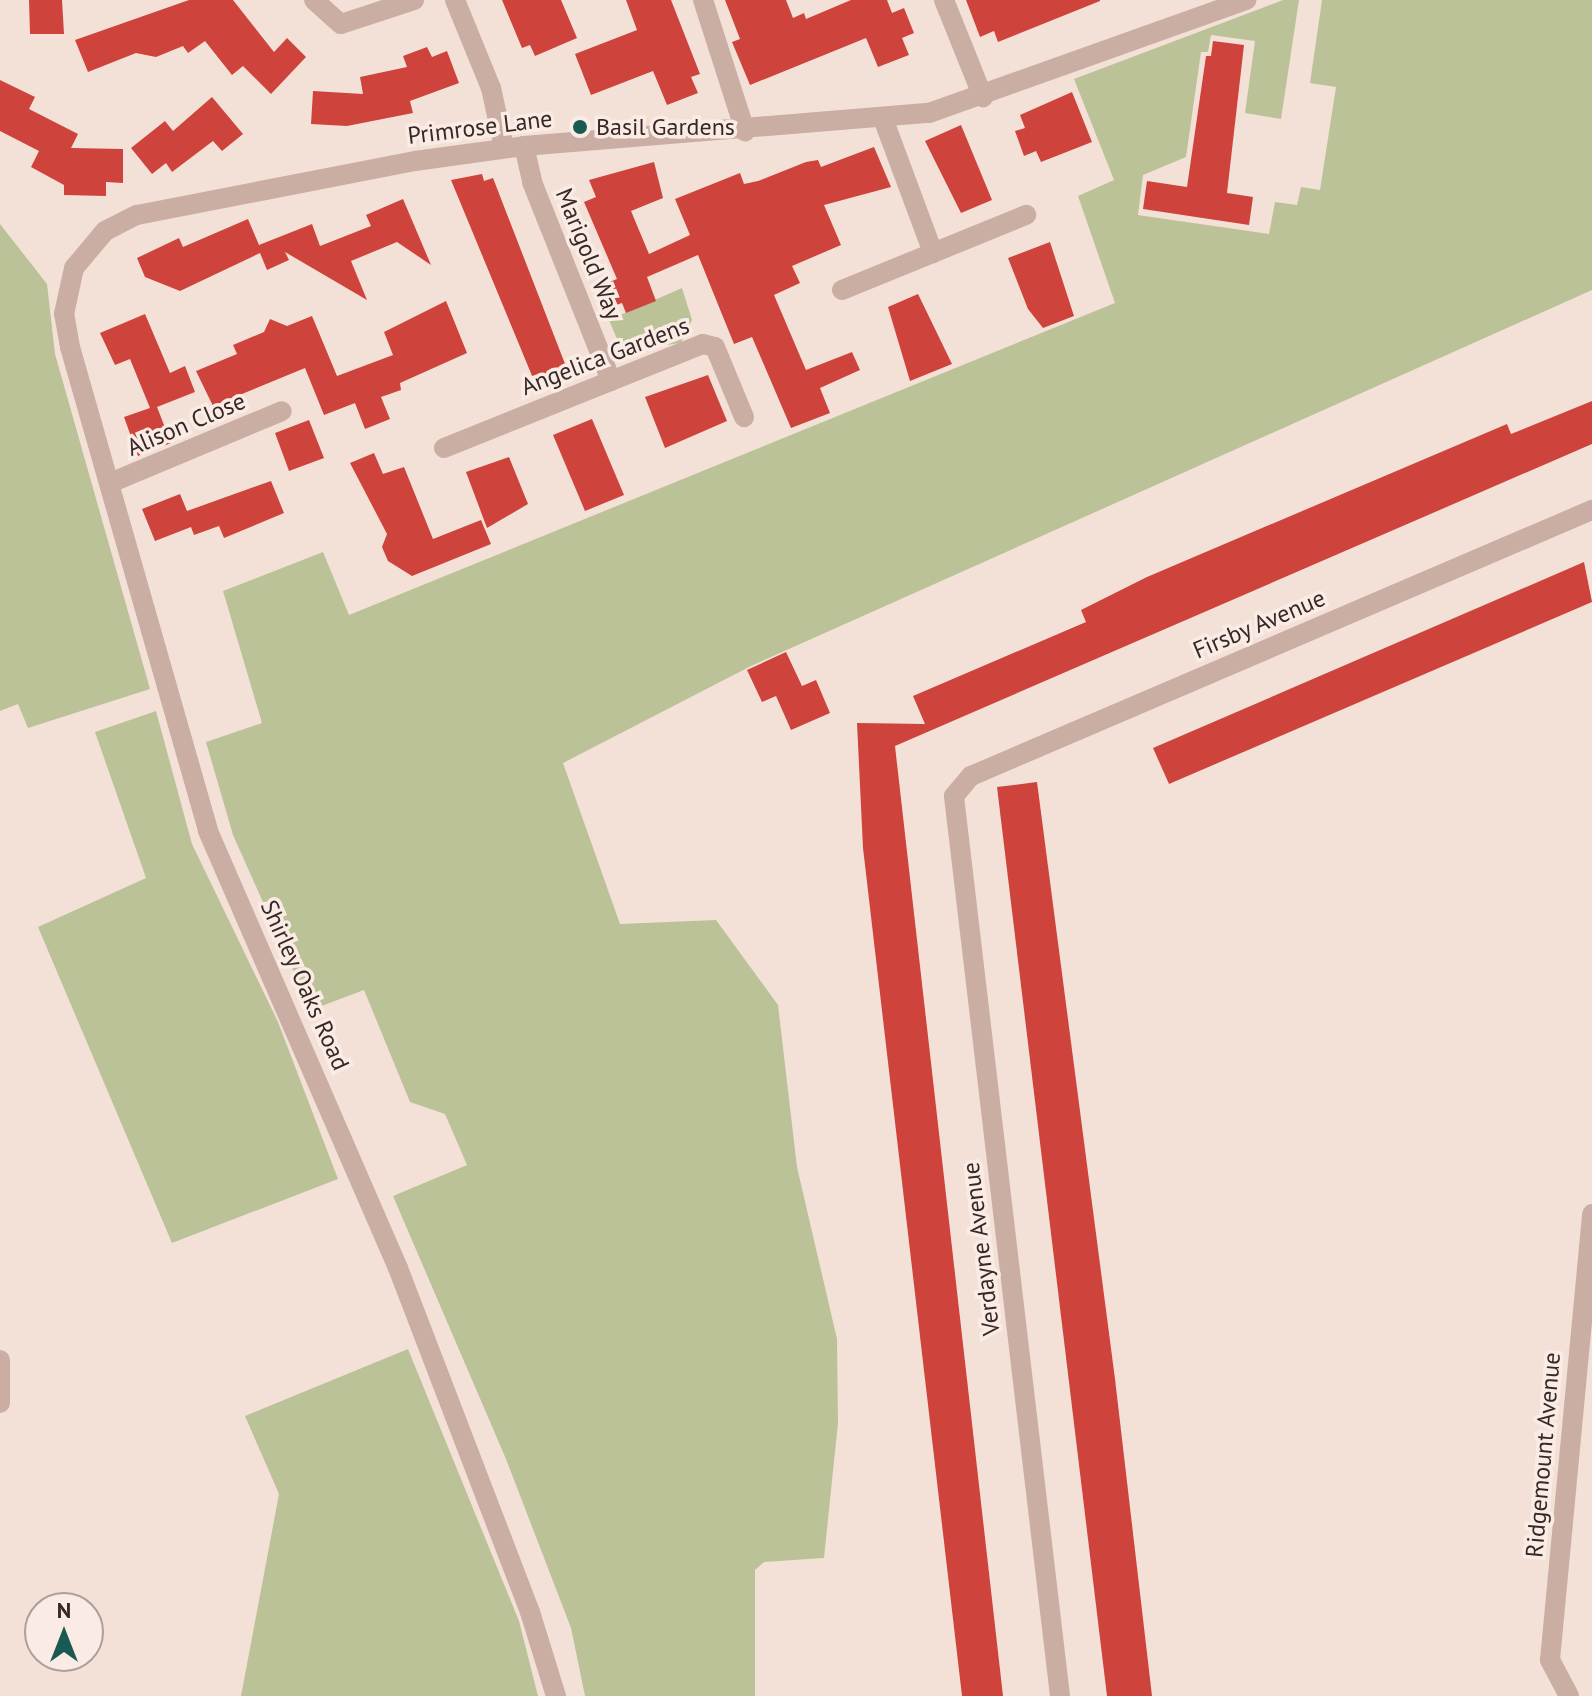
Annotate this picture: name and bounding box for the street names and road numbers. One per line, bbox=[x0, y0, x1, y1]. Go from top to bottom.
street label: Primrose Lane bbox=[406, 104, 554, 150]
street label: Marigold Way bbox=[550, 184, 628, 324]
street label: Angelica Gardens bbox=[517, 311, 693, 401]
street label: Alison Close bbox=[122, 386, 250, 462]
street label: Firsby Avenue bbox=[1188, 583, 1330, 665]
street label: Shirley Oaks Road bbox=[254, 895, 356, 1075]
street label: Verdayne Avenue bbox=[956, 1160, 1006, 1338]
street label: Ridgemount Avenue bbox=[1520, 1351, 1566, 1559]

